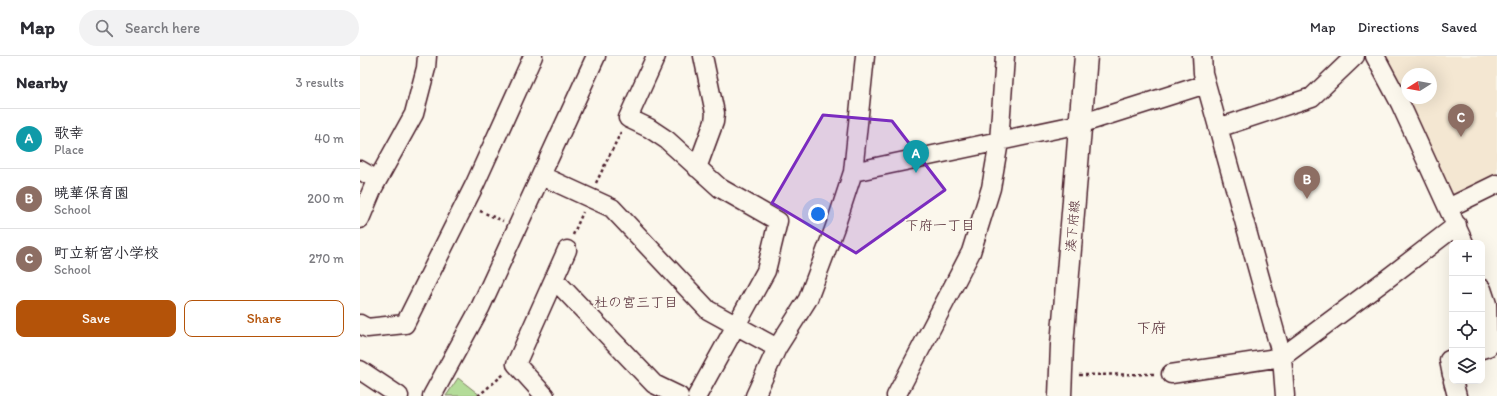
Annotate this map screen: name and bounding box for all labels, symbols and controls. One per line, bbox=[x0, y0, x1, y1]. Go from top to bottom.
search box bbox=[79, 10, 359, 46]
text: Map bbox=[20, 16, 55, 39]
icon: search bbox=[93, 17, 115, 39]
text: Search here bbox=[125, 19, 200, 37]
text: Map bbox=[1310, 19, 1336, 36]
text: Directions bbox=[1358, 19, 1419, 36]
text: Saved bbox=[1441, 19, 1477, 36]
north arrow bbox=[1401, 68, 1437, 104]
text: Nearby bbox=[16, 72, 68, 92]
text: 3 results bbox=[295, 75, 344, 90]
pin: C bbox=[1448, 104, 1474, 137]
text: 歌幸 bbox=[54, 124, 84, 142]
text: A bbox=[25, 131, 33, 146]
text: 40 m bbox=[314, 131, 344, 146]
pin: A bbox=[903, 140, 929, 173]
text: Place bbox=[54, 142, 84, 157]
pin: B bbox=[1294, 166, 1320, 199]
text: 暁華保育園 bbox=[54, 184, 129, 202]
text: B bbox=[25, 191, 33, 206]
text: 200 m bbox=[307, 191, 344, 206]
street label: 湊下府線 bbox=[1063, 199, 1082, 253]
text: School bbox=[54, 202, 91, 217]
your location bbox=[808, 204, 828, 224]
district label: 下府一丁目 bbox=[905, 217, 975, 234]
map controls bbox=[1449, 240, 1485, 384]
button: + bbox=[1449, 240, 1485, 276]
text: 町立新宮小学校 bbox=[54, 244, 159, 262]
text: C bbox=[25, 251, 33, 266]
text: 270 m bbox=[309, 251, 344, 266]
text: School bbox=[54, 262, 91, 277]
button: − bbox=[1449, 276, 1485, 312]
district label: 杜の宮三丁目 bbox=[594, 294, 678, 311]
button: Save bbox=[16, 300, 176, 337]
button: Share bbox=[184, 300, 344, 337]
button: locate bbox=[1449, 312, 1485, 348]
district label: 下府 bbox=[1136, 319, 1166, 337]
button: layers bbox=[1449, 348, 1485, 384]

